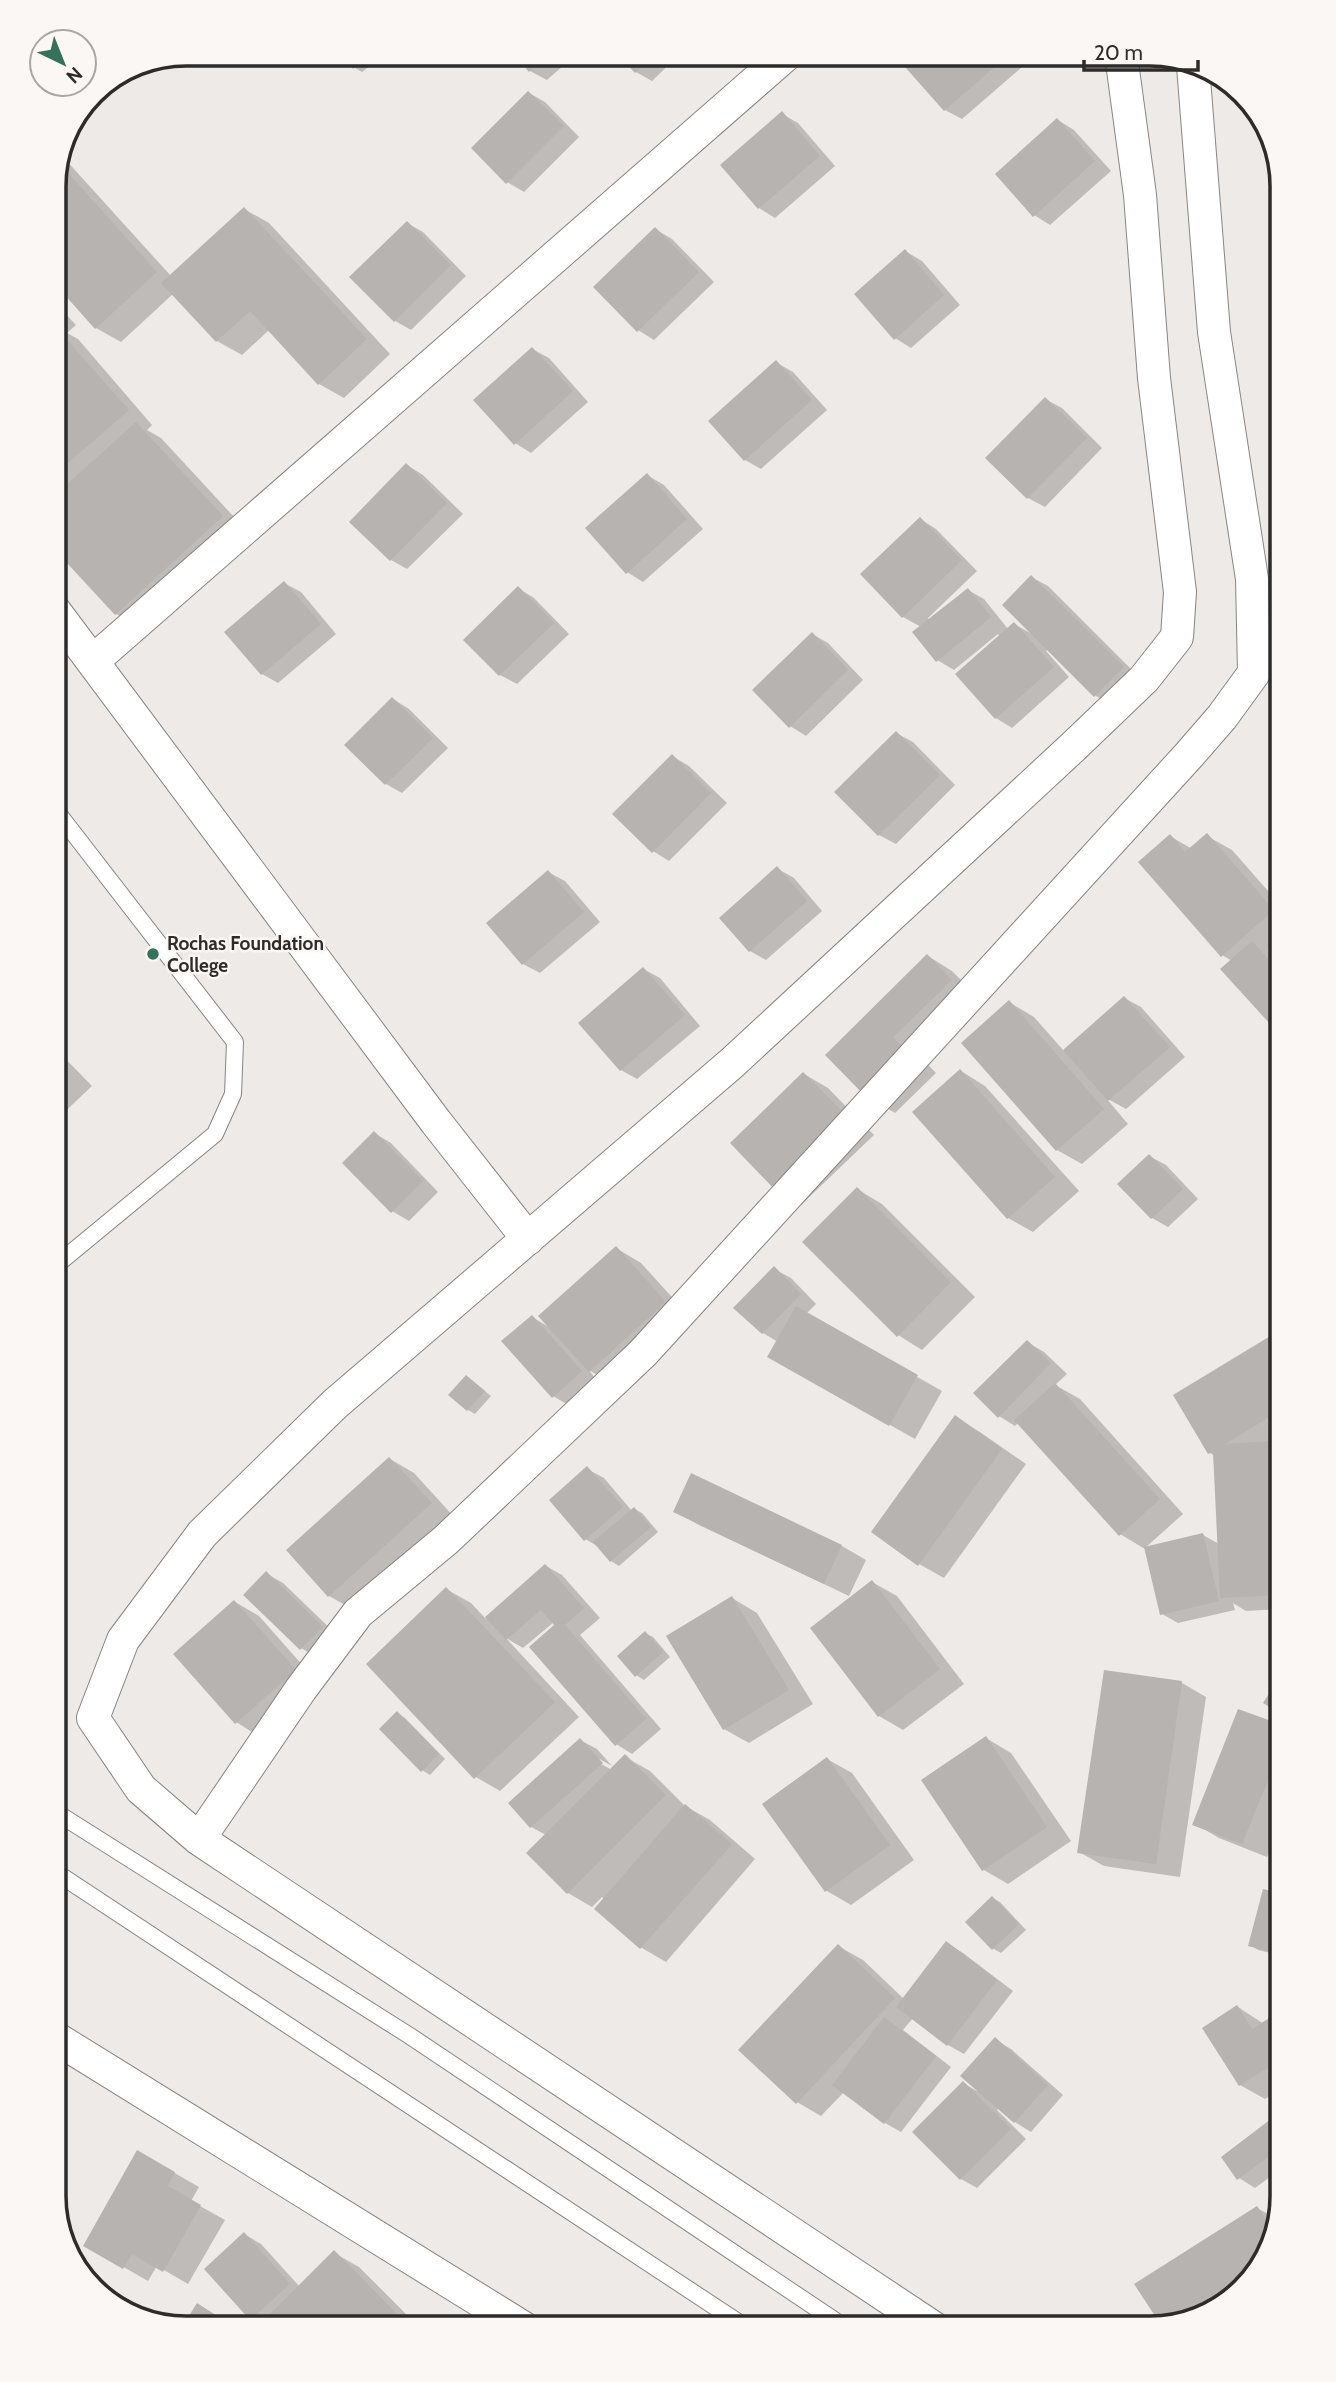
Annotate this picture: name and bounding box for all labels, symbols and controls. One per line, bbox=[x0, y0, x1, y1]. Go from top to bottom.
north arrow bbox=[28, 28, 98, 98]
scale bar bbox=[1084, 28, 1198, 72]
text: 20 m bbox=[1094, 40, 1143, 65]
text: N bbox=[61, 62, 87, 88]
place label: Rochas Foundation College bbox=[167, 932, 324, 977]
marker: Rochas Foundation College bbox=[145, 946, 161, 962]

